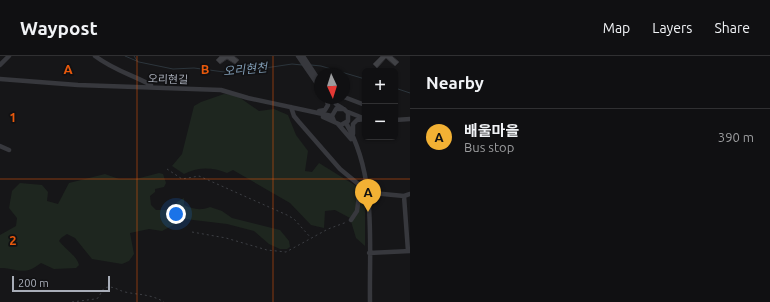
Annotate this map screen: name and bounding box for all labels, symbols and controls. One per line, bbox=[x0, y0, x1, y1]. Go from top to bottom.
text: Waypost bbox=[20, 17, 98, 39]
text: Map bbox=[603, 20, 630, 36]
text: Layers bbox=[652, 20, 692, 36]
text: Share bbox=[714, 20, 750, 36]
water label: 오리현천 bbox=[222, 60, 270, 77]
text: A bbox=[63, 62, 73, 76]
text: B bbox=[201, 62, 210, 76]
north arrow bbox=[314, 68, 350, 104]
map controls bbox=[362, 68, 398, 140]
button: + bbox=[362, 68, 398, 104]
street label: 오리현길 bbox=[148, 72, 188, 86]
text: Nearby bbox=[426, 73, 484, 92]
button: − bbox=[362, 104, 398, 140]
text: 1 bbox=[9, 110, 17, 124]
text: 배울마을 bbox=[464, 122, 519, 139]
text: A bbox=[434, 130, 444, 144]
text: 390 m bbox=[718, 130, 754, 144]
text: Bus stop bbox=[464, 140, 514, 154]
pin: A bbox=[355, 179, 381, 212]
your location bbox=[166, 204, 186, 224]
text: 2 bbox=[9, 233, 17, 247]
scale bar bbox=[12, 274, 110, 293]
text: 200 m bbox=[18, 277, 49, 289]

